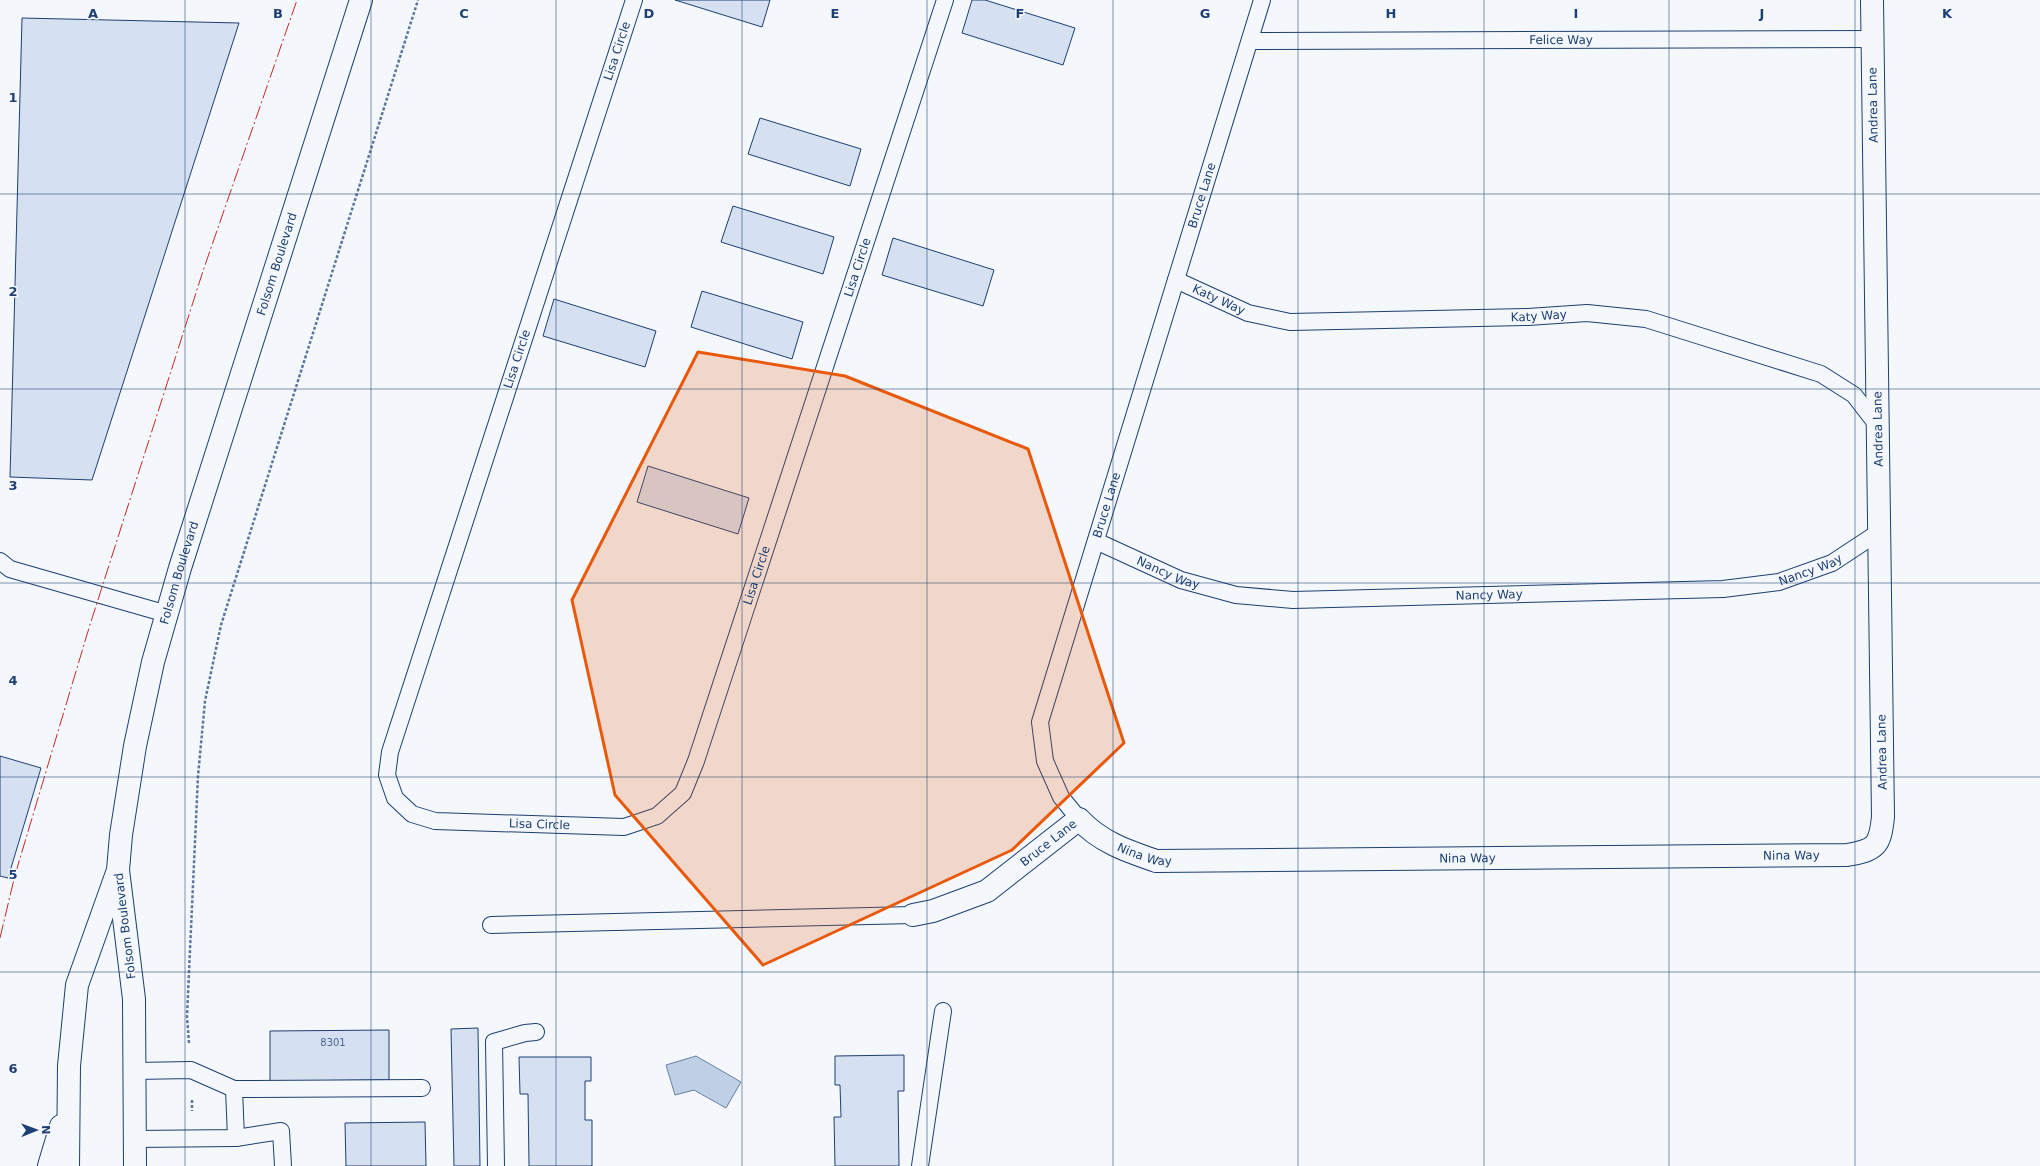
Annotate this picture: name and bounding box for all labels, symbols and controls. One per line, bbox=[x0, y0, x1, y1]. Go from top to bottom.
text: A bbox=[88, 6, 98, 21]
text: B bbox=[273, 6, 283, 21]
text: C bbox=[459, 6, 469, 21]
text: D bbox=[644, 6, 655, 21]
text: E bbox=[831, 6, 839, 21]
text: F bbox=[1016, 6, 1024, 21]
text: G bbox=[1200, 6, 1210, 21]
text: H bbox=[1386, 6, 1396, 21]
text: I bbox=[1574, 6, 1578, 21]
text: J bbox=[1759, 6, 1764, 21]
text: K bbox=[1942, 6, 1953, 21]
street label: Lisa Circle bbox=[601, 20, 633, 82]
street label: Felice Way bbox=[1529, 33, 1593, 47]
street label: Andrea Lane bbox=[1865, 67, 1881, 143]
text: 1 bbox=[8, 90, 18, 105]
street label: Bruce Lane bbox=[1185, 161, 1219, 230]
street label: Folsom Boulevard bbox=[254, 211, 300, 317]
street label: Lisa Circle bbox=[841, 236, 874, 299]
street label: Katy Way bbox=[1190, 281, 1247, 318]
text: 2 bbox=[8, 284, 18, 299]
street label: Katy Way bbox=[1511, 307, 1567, 324]
street label: Lisa Circle bbox=[501, 328, 533, 390]
street label: Andrea Lane bbox=[1870, 391, 1886, 467]
street label: Bruce Lane bbox=[1090, 471, 1123, 540]
text: 3 bbox=[8, 478, 18, 493]
street label: Folsom Boulevard bbox=[157, 520, 201, 626]
street label: Lisa Circle bbox=[741, 544, 773, 607]
street label: Nancy Way bbox=[1777, 551, 1845, 589]
street label: Nancy Way bbox=[1134, 554, 1201, 592]
street label: Nancy Way bbox=[1455, 587, 1523, 603]
text: 4 bbox=[8, 673, 18, 688]
street label: Andrea Lane bbox=[1874, 714, 1890, 790]
street label: Lisa Circle bbox=[509, 816, 570, 832]
street label: Bruce Lane bbox=[1017, 817, 1079, 869]
street label: Nina Way bbox=[1115, 840, 1172, 868]
street label: Nina Way bbox=[1763, 848, 1820, 863]
street label: Nina Way bbox=[1439, 851, 1496, 866]
text: 5 bbox=[8, 867, 18, 882]
street label: Folsom Boulevard bbox=[112, 872, 138, 980]
house number: 8301 bbox=[320, 1037, 346, 1048]
text: 6 bbox=[8, 1061, 18, 1076]
north arrow bbox=[16, 1110, 56, 1150]
text: N bbox=[39, 1125, 52, 1135]

